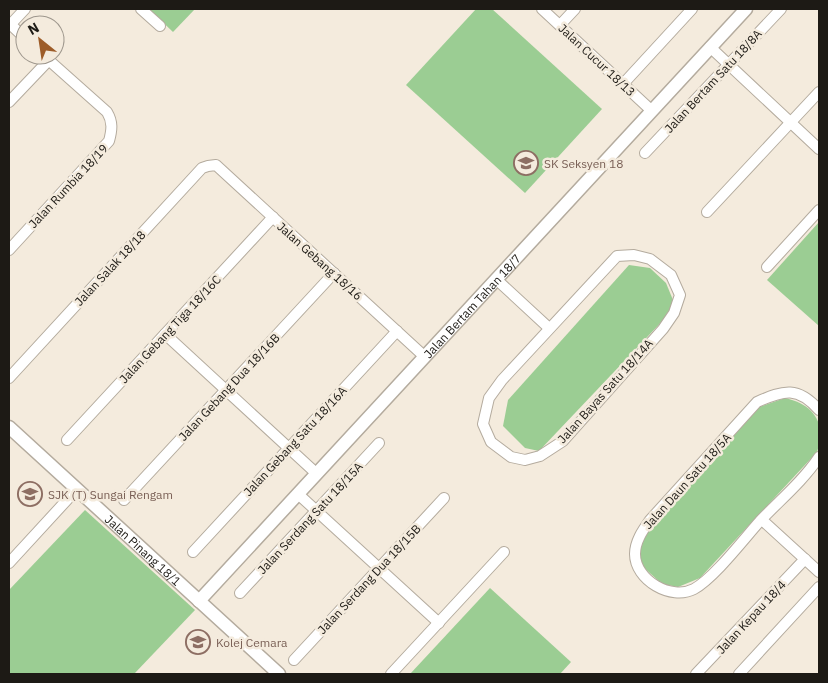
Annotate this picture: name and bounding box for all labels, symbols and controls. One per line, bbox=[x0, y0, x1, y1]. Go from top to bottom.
north arrow bbox=[15, 15, 65, 65]
text: N bbox=[25, 18, 42, 39]
street label: Jalan Cucur 18/13 bbox=[555, 21, 639, 99]
street label: Jalan Bertam Satu 18/8A bbox=[661, 26, 765, 136]
street label: Jalan Rumbia 18/19 bbox=[25, 141, 111, 231]
school or university icon: SK Seksyen 18 bbox=[513, 150, 539, 176]
place label: SK Seksyen 18 bbox=[544, 156, 623, 171]
street label: Jalan Gebang 18/16 bbox=[274, 219, 366, 303]
street label: Jalan Salak 18/18 bbox=[71, 227, 149, 309]
street label: Jalan Bertam Tahan 18/7 bbox=[420, 251, 524, 361]
street label: Jalan Gebang Tiga 18/16C bbox=[116, 271, 224, 386]
street label: Jalan Gebang Dua 18/16B bbox=[175, 330, 283, 444]
street label: Jalan Bayas Satu 18/14A bbox=[554, 335, 656, 446]
street label: Jalan Gebang Satu 18/16A bbox=[240, 383, 350, 499]
street label: Jalan Daun Satu 18/5A bbox=[640, 430, 734, 532]
street label: Jalan Serdang Satu 18/15A bbox=[254, 459, 366, 577]
school or university icon: SJK (T) Sungai Rengam bbox=[17, 481, 43, 507]
place label: SJK (T) Sungai Rengam bbox=[48, 487, 173, 502]
street label: Jalan Pinang 18/1 bbox=[102, 511, 184, 588]
street label: Jalan Serdang Dua 18/15B bbox=[314, 521, 424, 637]
street label: Jalan Kepau 18/4 bbox=[713, 577, 789, 657]
school or university icon: Kolej Cemara bbox=[185, 629, 211, 655]
place label: Kolej Cemara bbox=[216, 635, 288, 650]

